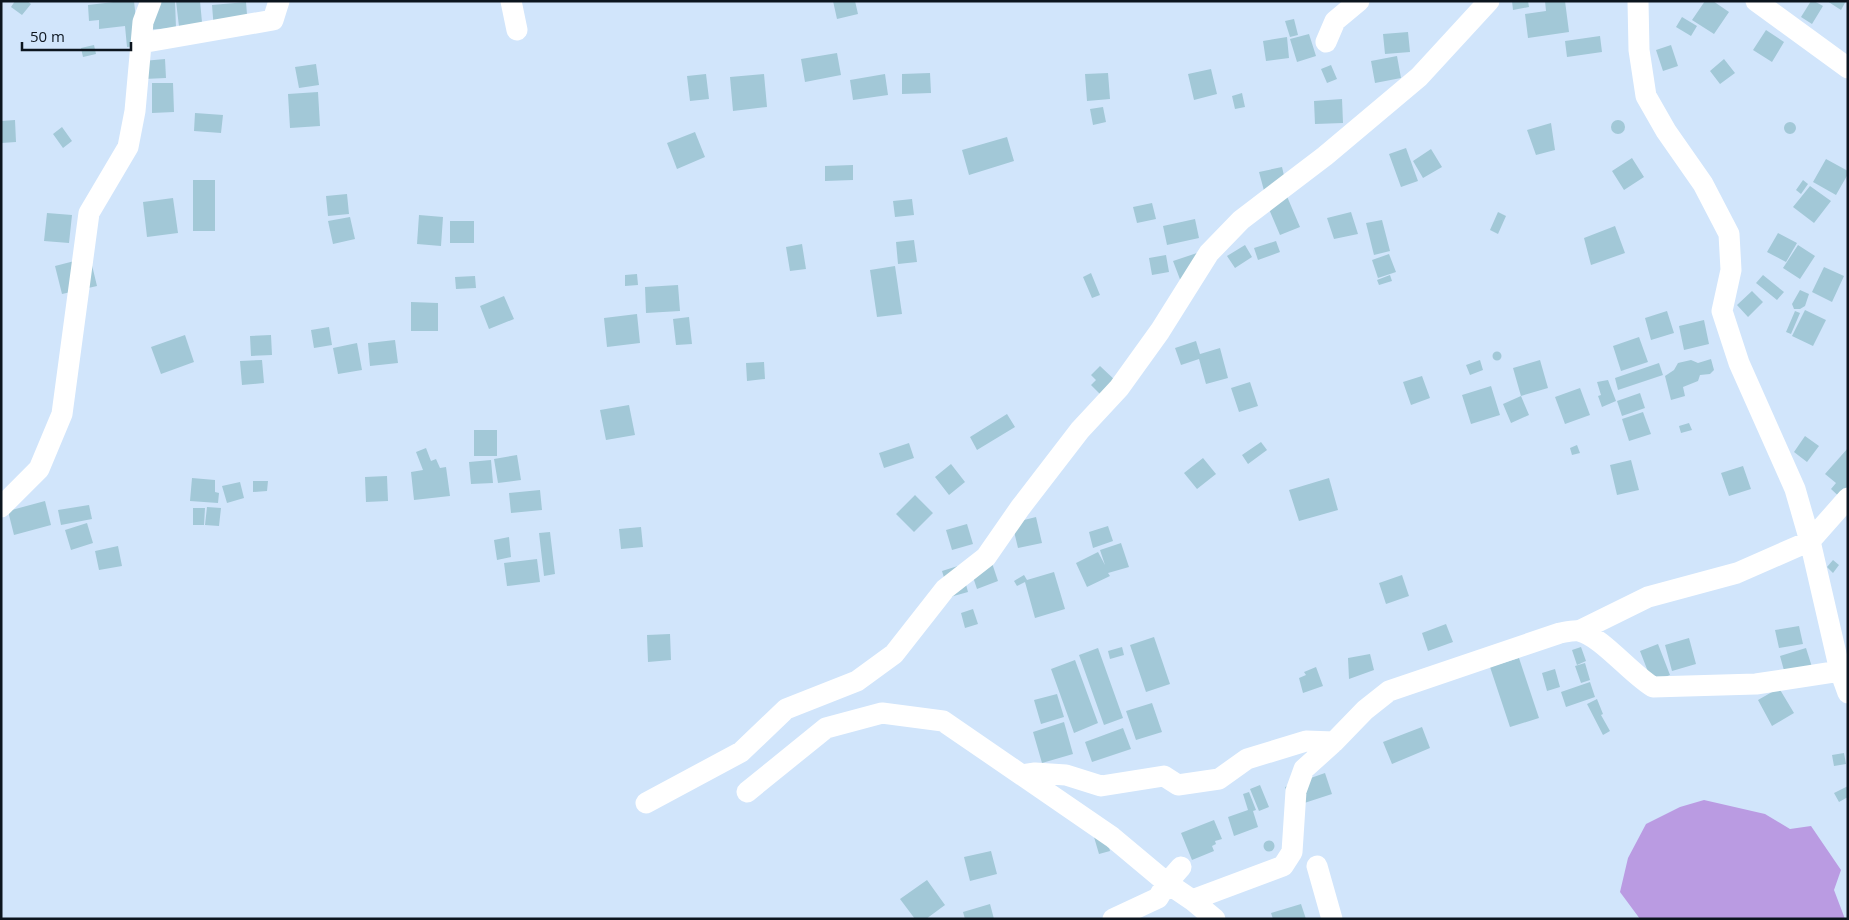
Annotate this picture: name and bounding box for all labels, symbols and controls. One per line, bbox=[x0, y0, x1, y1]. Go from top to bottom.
scale bar bbox=[22, 20, 131, 52]
text: 50 m bbox=[30, 26, 65, 46]

